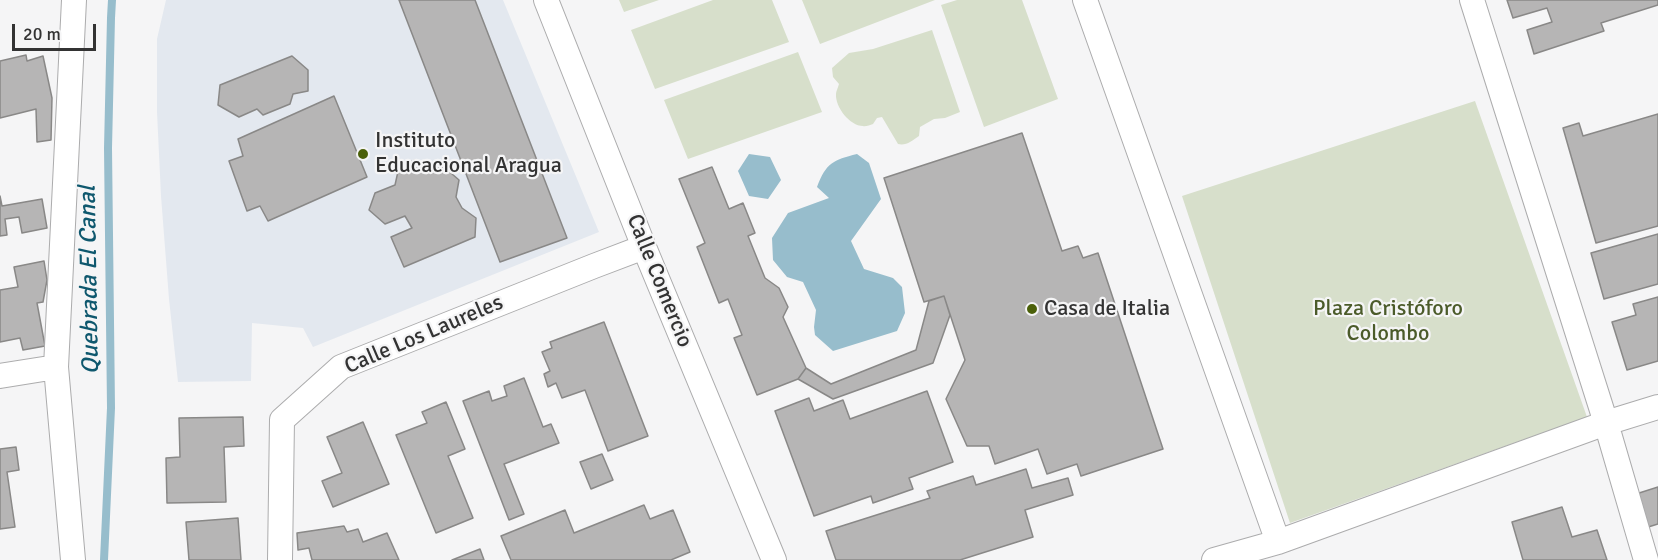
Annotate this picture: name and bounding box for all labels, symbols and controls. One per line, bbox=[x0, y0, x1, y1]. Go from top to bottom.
scale bar bbox=[15, 12, 99, 50]
text: 20 m bbox=[23, 23, 61, 45]
place label: Instituto Educacional Aragua bbox=[375, 128, 562, 180]
marker: Instituto Educacional Aragua bbox=[356, 147, 370, 161]
water label: Quebrada El Canal bbox=[74, 185, 106, 375]
street label: Calle Comercio bbox=[620, 211, 698, 351]
street label: Calle Los Laureles bbox=[341, 290, 507, 380]
place label: Casa de Italia bbox=[1044, 296, 1170, 322]
park label: Plaza Cristóforo Colombo bbox=[1313, 296, 1463, 348]
marker: Casa de Italia bbox=[1025, 302, 1039, 316]

